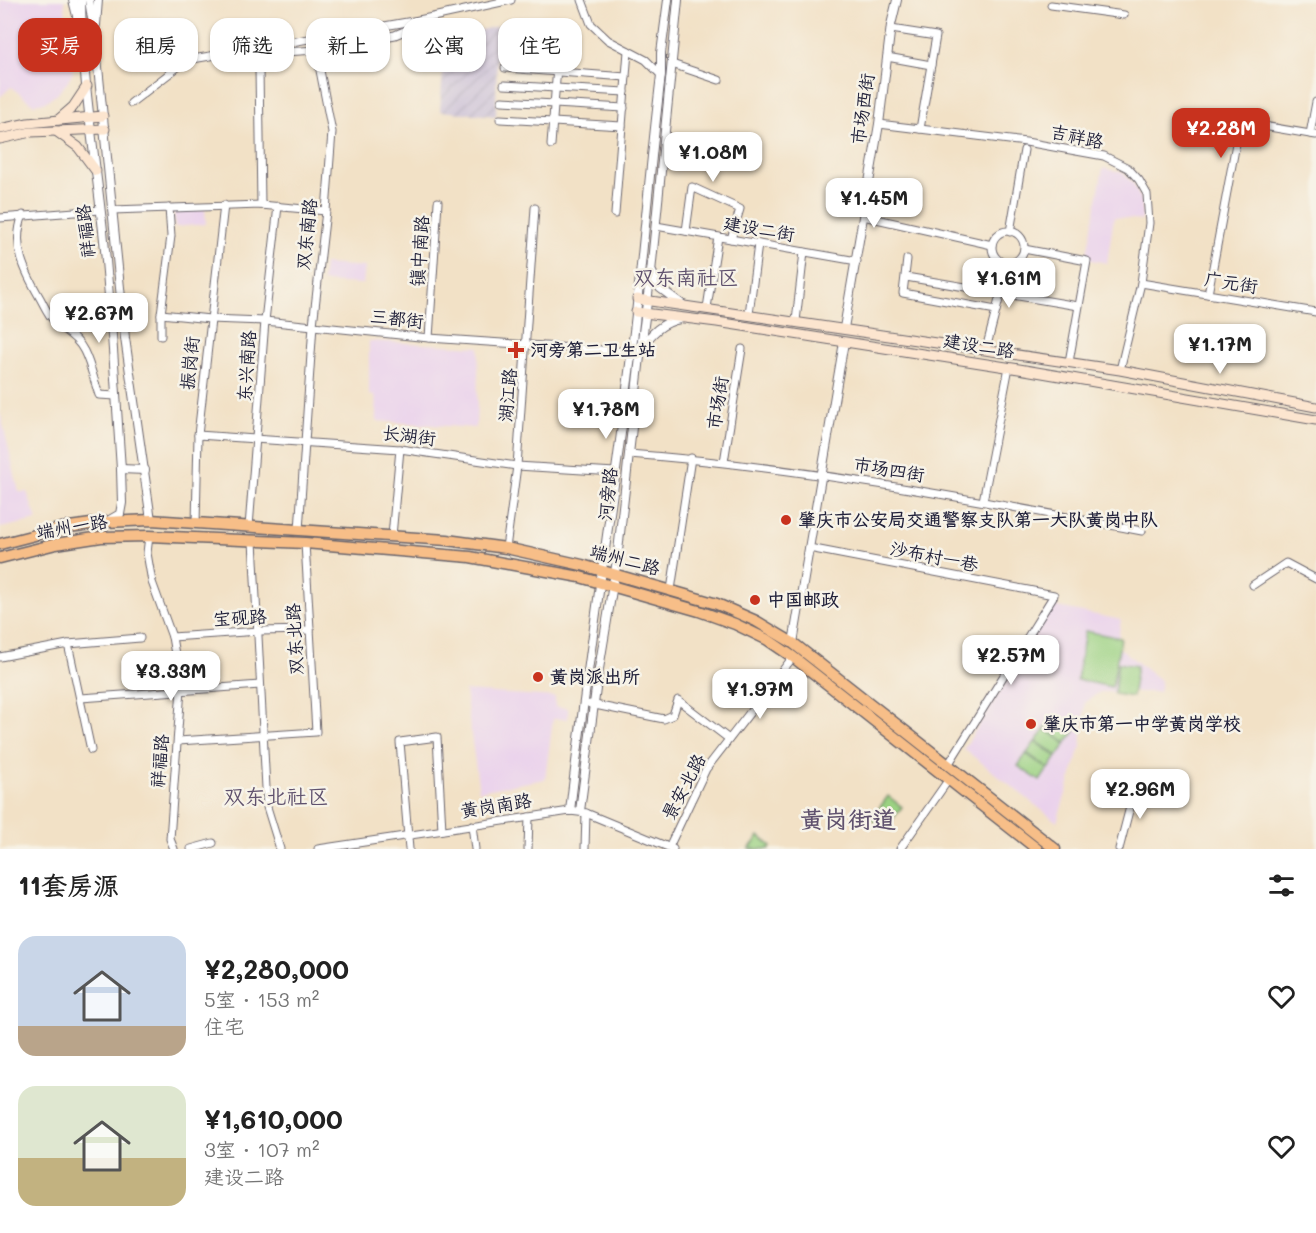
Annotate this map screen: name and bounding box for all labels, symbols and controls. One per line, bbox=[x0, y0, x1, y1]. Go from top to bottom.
chip: 买房 bbox=[18, 18, 102, 72]
chip: 租房 bbox=[114, 18, 198, 72]
chip: 筛选 bbox=[210, 18, 294, 72]
chip: 新上 bbox=[306, 18, 390, 72]
chip: 公寓 bbox=[402, 18, 486, 72]
chip: 住宅 bbox=[498, 18, 582, 72]
street label: 市场西街 bbox=[845, 72, 879, 146]
pin: ¥2.28M bbox=[1172, 108, 1270, 159]
text: ¥2.28M bbox=[1186, 114, 1256, 140]
street label: 吉祥路 bbox=[1048, 119, 1106, 153]
pin: ¥1.08M bbox=[664, 132, 762, 183]
text: ¥1.08M bbox=[678, 138, 748, 164]
pin: ¥1.45M bbox=[825, 178, 923, 229]
text: ¥1.45M bbox=[840, 184, 908, 210]
street label: 双东南路 bbox=[290, 197, 322, 271]
street label: 祥福路 bbox=[70, 203, 100, 259]
street label: 建设二街 bbox=[722, 210, 797, 246]
street label: 镇中南路 bbox=[405, 214, 433, 288]
pin: ¥1.61M bbox=[960, 258, 1058, 309]
district label: 双东南社区 bbox=[634, 263, 739, 290]
text: ¥1.61M bbox=[976, 264, 1042, 290]
street label: 广元街 bbox=[1203, 266, 1260, 298]
pin: ¥2.67M bbox=[50, 293, 148, 344]
text: ¥2.67M bbox=[64, 299, 134, 325]
street label: 三都街 bbox=[369, 303, 425, 333]
pin: ¥1.17M bbox=[1171, 324, 1269, 375]
street label: 建设二路 bbox=[942, 328, 1017, 362]
street label: 东兴南路 bbox=[232, 329, 260, 403]
text: ¥1.17M bbox=[1188, 330, 1252, 356]
street label: 振岗街 bbox=[174, 335, 204, 391]
place label: 河旁第二卫生站 bbox=[530, 337, 656, 361]
marker: 河旁第二卫生站 bbox=[507, 341, 525, 359]
street label: 湖江路 bbox=[493, 367, 521, 423]
street label: 市场街 bbox=[701, 374, 733, 431]
pin: ¥1.78M bbox=[557, 389, 655, 440]
text: ¥1.78M bbox=[572, 395, 640, 421]
street label: 长湖街 bbox=[381, 420, 437, 450]
street label: 市场四街 bbox=[852, 452, 927, 486]
street label: 河旁路 bbox=[592, 466, 622, 522]
place label: 肇庆市公安局交通警察支队第一大队黄岗中队 bbox=[798, 507, 1158, 531]
street label: 端州一路 bbox=[34, 509, 109, 543]
marker: 肇庆市公安局交通警察支队第一大队黄岗中队 bbox=[779, 513, 793, 527]
street label: 沙布村一巷 bbox=[888, 536, 981, 576]
street label: 端州二路 bbox=[587, 538, 663, 580]
place label: 中国邮政 bbox=[767, 587, 839, 611]
marker: 中国邮政 bbox=[748, 593, 762, 607]
street label: 双东北路 bbox=[280, 602, 308, 676]
street label: 宝砚路 bbox=[212, 604, 268, 630]
pin: ¥2.57M bbox=[962, 635, 1060, 686]
text: ¥2.57M bbox=[976, 641, 1046, 667]
pin: ¥3.33M bbox=[122, 651, 220, 702]
text: ¥3.33M bbox=[135, 657, 207, 683]
place label: 黄岗派出所 bbox=[550, 664, 640, 688]
pin: ¥1.97M bbox=[711, 669, 809, 720]
marker: 黄岗派出所 bbox=[531, 670, 545, 684]
text: ¥1.97M bbox=[726, 675, 794, 701]
place label: 肇庆市第一中学黄岗学校 bbox=[1043, 711, 1241, 735]
marker: 肇庆市第一中学黄岗学校 bbox=[1024, 717, 1038, 731]
street label: 祥福路 bbox=[145, 733, 173, 789]
street label: 景安北路 bbox=[656, 749, 711, 824]
pin: ¥2.96M bbox=[1091, 769, 1189, 820]
text: ¥2.96M bbox=[1105, 775, 1175, 801]
district label: 双东北社区 bbox=[224, 782, 329, 809]
street label: 黄岗南路 bbox=[458, 788, 533, 822]
district label: 黄岗街道 bbox=[800, 803, 896, 834]
text: 11套房源 bbox=[18, 868, 119, 902]
icon: filters bbox=[1265, 869, 1298, 902]
text: ¥2,280,000 bbox=[204, 952, 349, 986]
icon: home bbox=[66, 960, 138, 1032]
icon: heart bbox=[1265, 980, 1298, 1013]
text: 5室 · 153 m² bbox=[204, 986, 319, 1012]
text: 住宅 bbox=[204, 1013, 244, 1039]
text: ¥1,610,000 bbox=[204, 1102, 343, 1136]
icon: home bbox=[66, 1110, 138, 1182]
icon: heart bbox=[1265, 1130, 1298, 1163]
text: 3室 · 107 m² bbox=[204, 1136, 320, 1162]
text: 建设二路 bbox=[204, 1163, 284, 1189]

